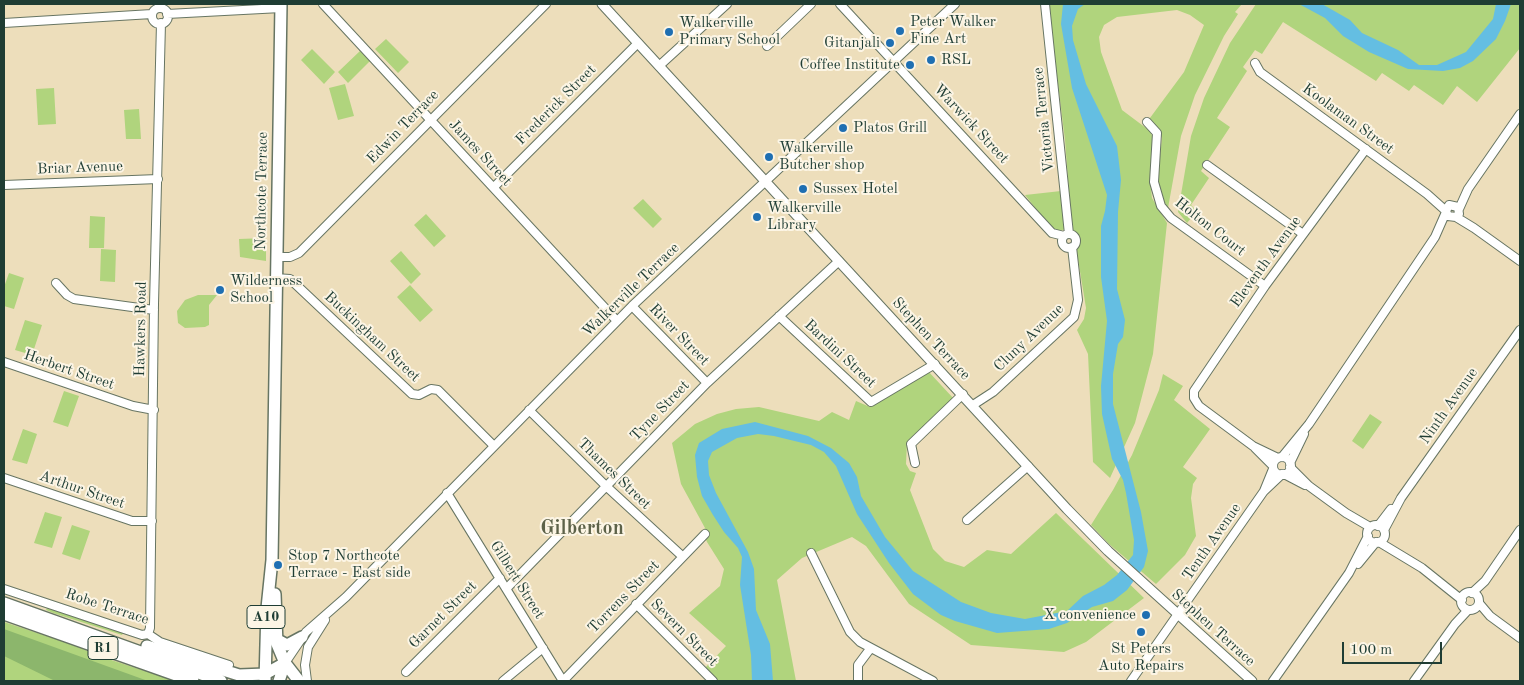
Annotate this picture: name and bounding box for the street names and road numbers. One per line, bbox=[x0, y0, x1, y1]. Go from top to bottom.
street label: Frederick Street bbox=[512, 61, 600, 149]
street label: Victoria Terrace bbox=[1030, 66, 1058, 174]
street label: Warwick Street bbox=[930, 80, 1012, 168]
street label: Koolaman Street bbox=[1299, 80, 1397, 158]
street label: Edwin Terrace bbox=[363, 86, 443, 168]
street label: James Street bbox=[445, 116, 515, 190]
street label: Northcote Terrace bbox=[252, 132, 272, 250]
street label: Briar Avenue bbox=[37, 158, 123, 178]
street label: Holton Court bbox=[1171, 194, 1249, 260]
street label: Eleventh Avenue bbox=[1227, 213, 1305, 311]
street label: Walkerville Terrace bbox=[579, 239, 683, 341]
street label: Hawkers Road bbox=[131, 281, 151, 377]
street label: Buckingham Street bbox=[320, 288, 424, 386]
street label: Stephen Terrace bbox=[888, 294, 974, 384]
street label: River Street bbox=[645, 300, 713, 370]
street label: Cluny Avenue bbox=[990, 300, 1068, 376]
street label: Bardini Street bbox=[800, 316, 880, 392]
street label: Herbert Street bbox=[21, 346, 117, 394]
street label: Ninth Avenue bbox=[1416, 364, 1482, 448]
street label: Tyne Street bbox=[627, 377, 693, 445]
street label: Thames Street bbox=[573, 434, 655, 514]
street label: Arthur Street bbox=[37, 467, 127, 513]
street label: Tenth Avenue bbox=[1179, 500, 1245, 584]
street label: Gilbert Street bbox=[486, 538, 548, 622]
street label: Torrens Street bbox=[585, 557, 663, 637]
street label: Garnet Street bbox=[405, 577, 481, 653]
street label: Robe Terrace bbox=[63, 585, 151, 629]
street label: Stephen Terrace bbox=[1167, 586, 1259, 670]
street label: Severn Street bbox=[646, 595, 722, 671]
road number: A10 bbox=[247, 606, 285, 628]
road number: R1 bbox=[88, 636, 118, 660]

